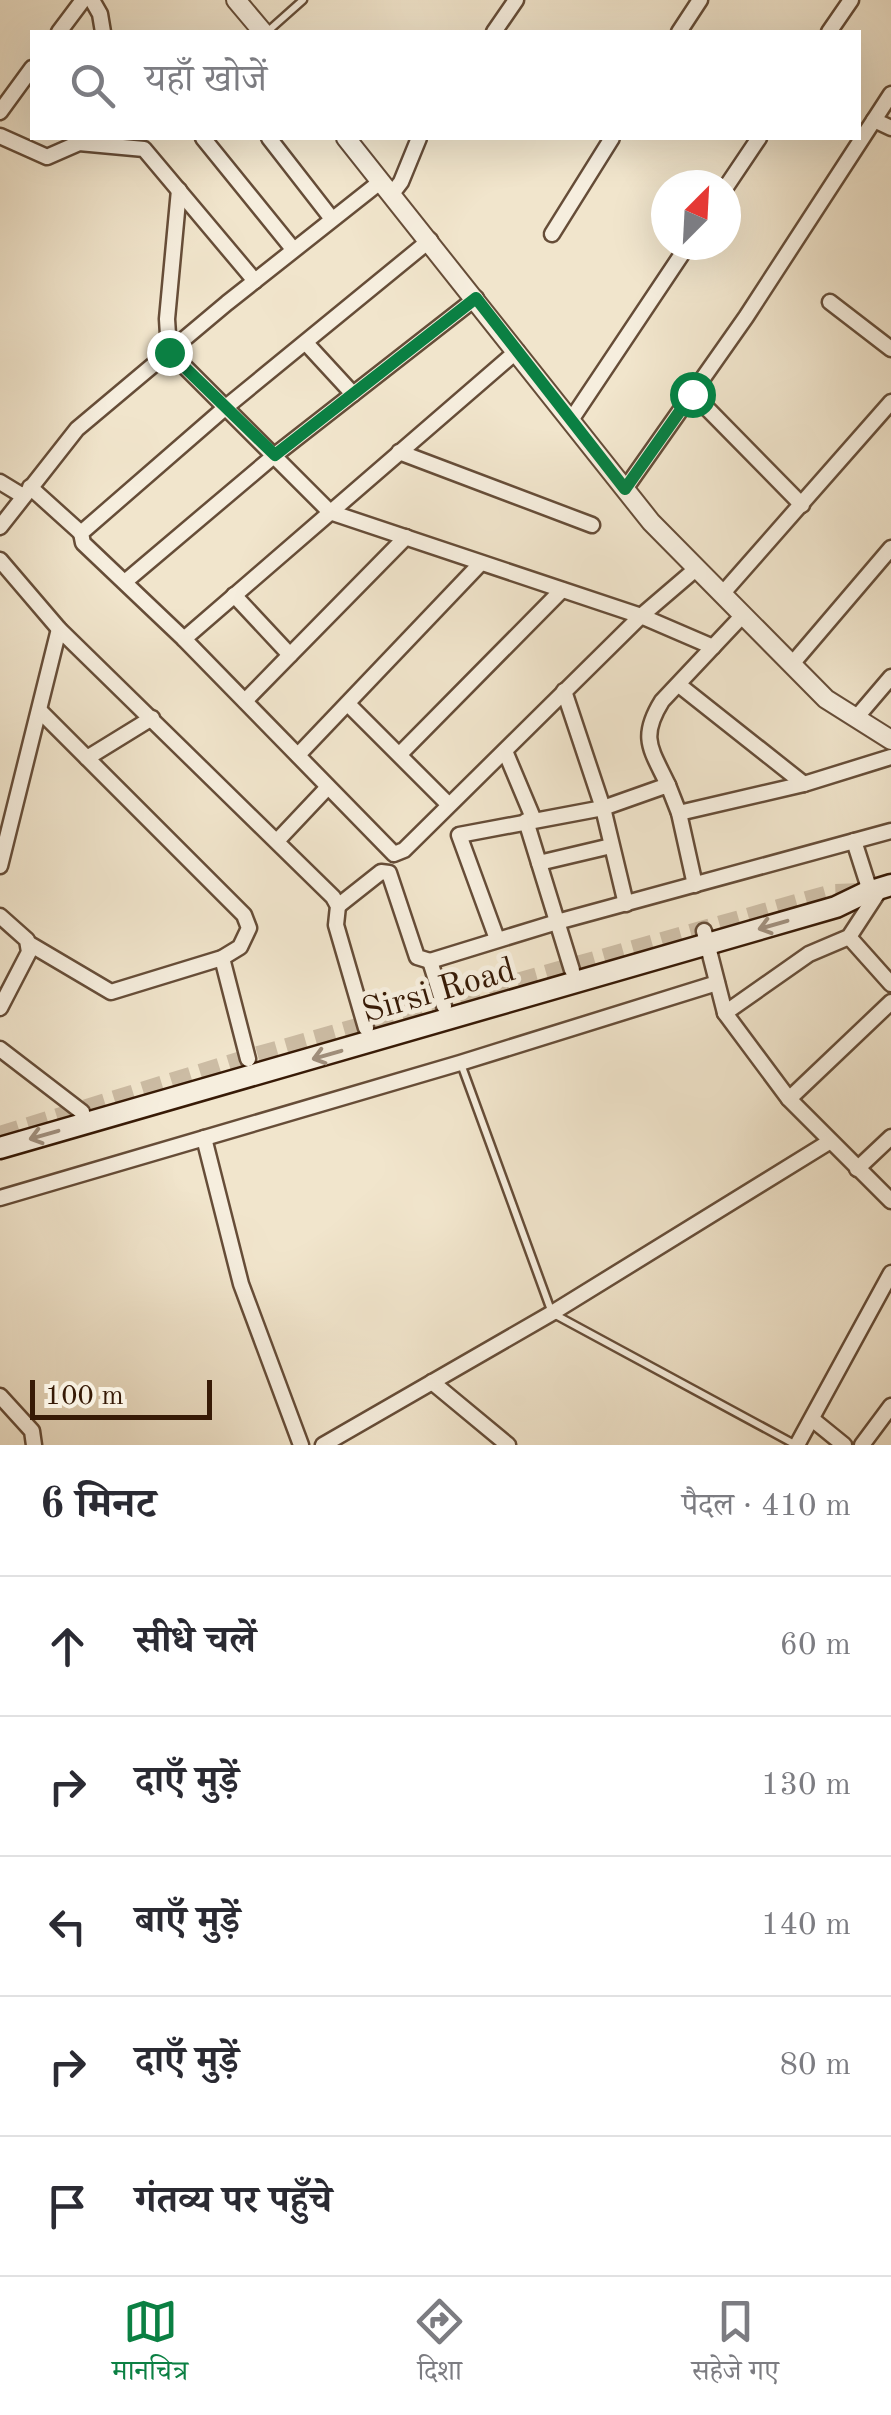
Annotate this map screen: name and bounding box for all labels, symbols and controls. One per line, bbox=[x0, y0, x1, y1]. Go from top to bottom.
search box bbox=[30, 30, 861, 140]
icon: search bbox=[65, 58, 120, 113]
text: यहाँ खोजें bbox=[145, 62, 267, 100]
north arrow bbox=[651, 170, 741, 260]
route end bbox=[147, 330, 193, 376]
route start bbox=[670, 372, 716, 418]
one-way arrow bbox=[758, 917, 789, 935]
street label: Sirsi Road bbox=[358, 953, 519, 1030]
one-way arrow bbox=[312, 1046, 343, 1065]
one-way arrow bbox=[29, 1127, 61, 1145]
scale bar bbox=[30, 1375, 212, 1420]
text: 100 m bbox=[45, 1383, 124, 1411]
text: 6 मिनट bbox=[40, 1485, 156, 1527]
text: पैदल · 410 m bbox=[682, 1491, 851, 1523]
icon: ahead bbox=[40, 1619, 95, 1674]
text: सीधे चलें bbox=[135, 1623, 256, 1661]
text: 60 m bbox=[780, 1630, 851, 1662]
icon: right bbox=[40, 1759, 95, 1814]
text: दाएँ मुड़ें bbox=[135, 1763, 239, 1801]
text: 130 m bbox=[761, 1770, 851, 1802]
icon: left bbox=[40, 1899, 95, 1954]
text: बाएँ मुड़ें bbox=[135, 1903, 240, 1941]
text: 140 m bbox=[761, 1910, 851, 1942]
icon: right bbox=[40, 2039, 95, 2094]
text: दाएँ मुड़ें bbox=[135, 2043, 239, 2081]
text: 80 m bbox=[780, 2050, 851, 2082]
icon: arrive bbox=[40, 2179, 95, 2234]
text: गंतव्य पर पहुँचे bbox=[135, 2183, 332, 2221]
tab: मानचित्र bbox=[112, 2294, 188, 2398]
tab: दिशा bbox=[412, 2294, 467, 2398]
tab: सहेजे गए bbox=[691, 2294, 779, 2398]

